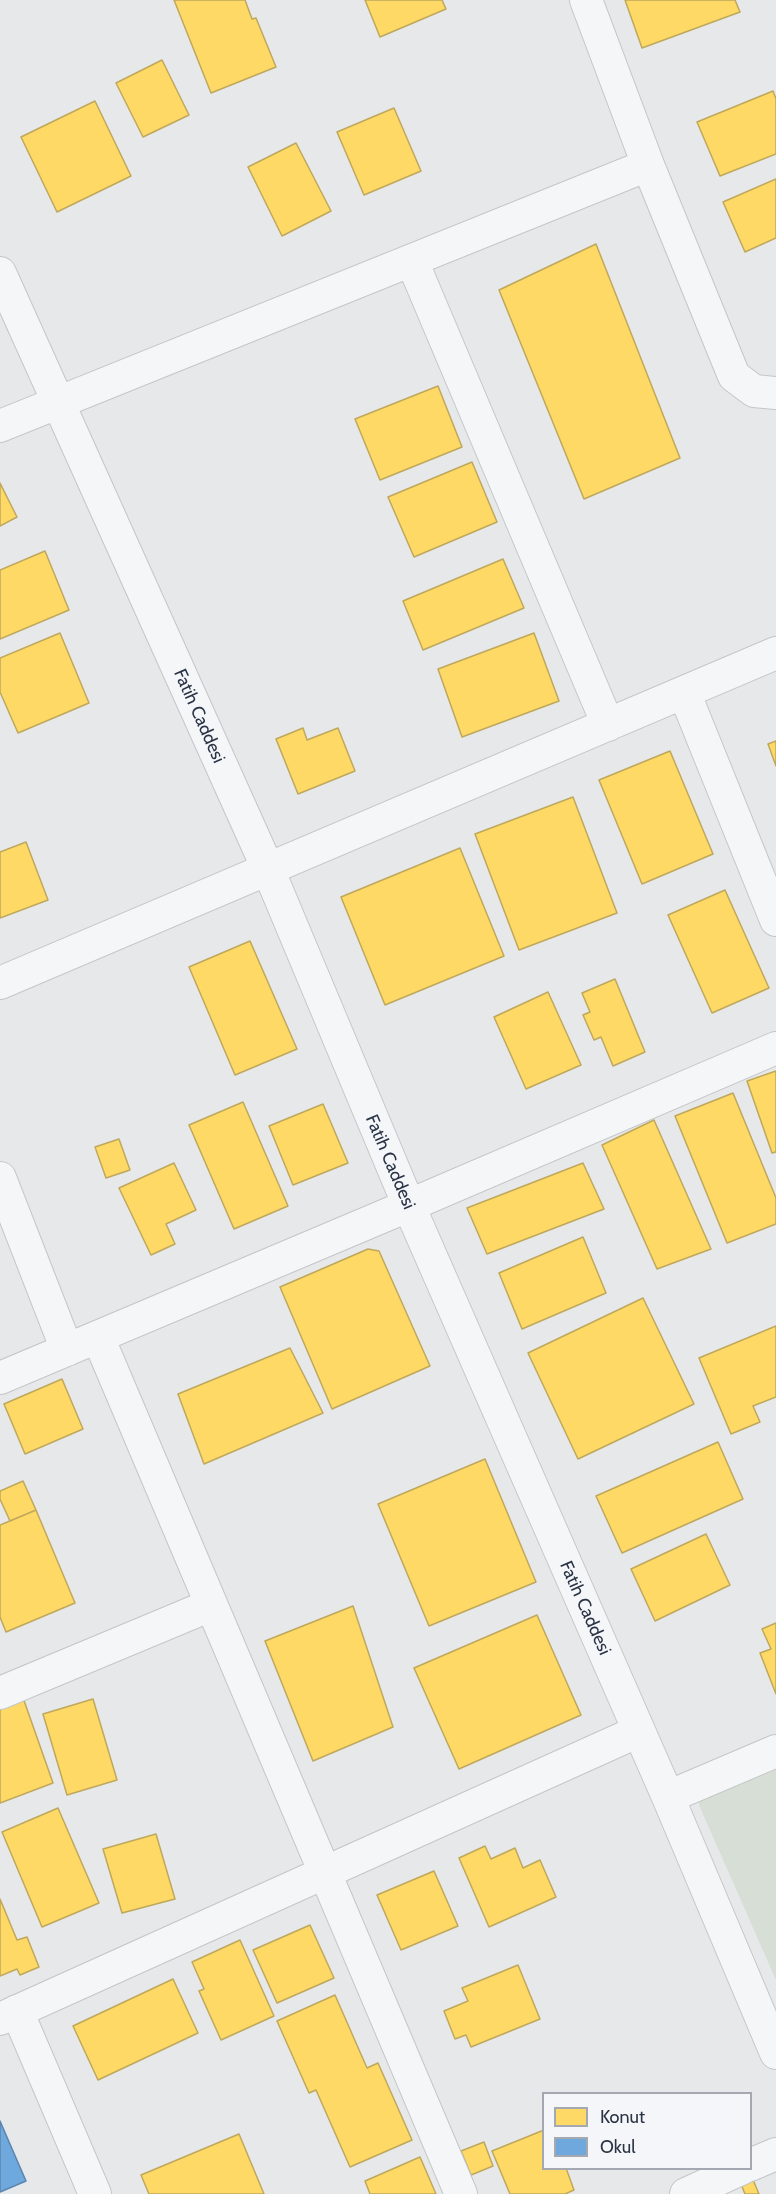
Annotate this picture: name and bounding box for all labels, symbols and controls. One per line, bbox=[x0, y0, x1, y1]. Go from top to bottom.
street label: Fatih Caddesi bbox=[169, 666, 229, 766]
street label: Fatih Caddesi bbox=[360, 1111, 420, 1213]
street label: Fatih Caddesi bbox=[555, 1558, 615, 1658]
legend bbox=[542, 2092, 752, 2170]
text: Konut bbox=[600, 2106, 645, 2128]
text: Okul bbox=[600, 2136, 636, 2158]

